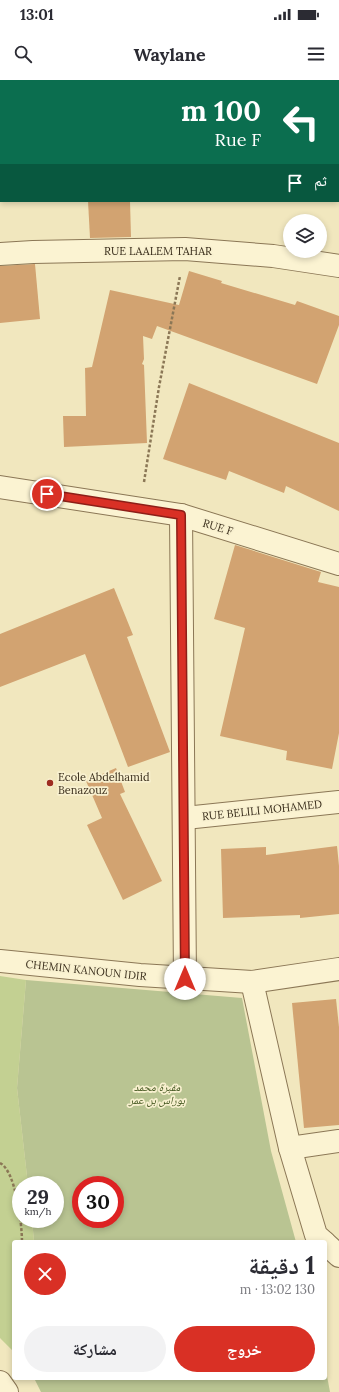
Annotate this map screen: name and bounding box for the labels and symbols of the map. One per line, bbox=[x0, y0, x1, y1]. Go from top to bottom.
street label: RUE LAALEM TAHAR bbox=[104, 244, 212, 258]
pin bbox=[30, 477, 64, 511]
street label: RUE F bbox=[201, 516, 235, 538]
place label: Ecole Abdelhamid Benazouz bbox=[58, 770, 150, 797]
marker: Ecole Abdelhamid Benazouz bbox=[45, 778, 55, 788]
street label: RUE BELILI MOHAMED bbox=[201, 797, 323, 823]
street label: CHEMIN KANOUN IDIR bbox=[25, 957, 147, 983]
position arrow bbox=[164, 958, 206, 1000]
park label: مقبرة محمد بوراس بن عمر bbox=[128, 1080, 186, 1107]
speed limit sign: 30 bbox=[72, 1176, 124, 1228]

